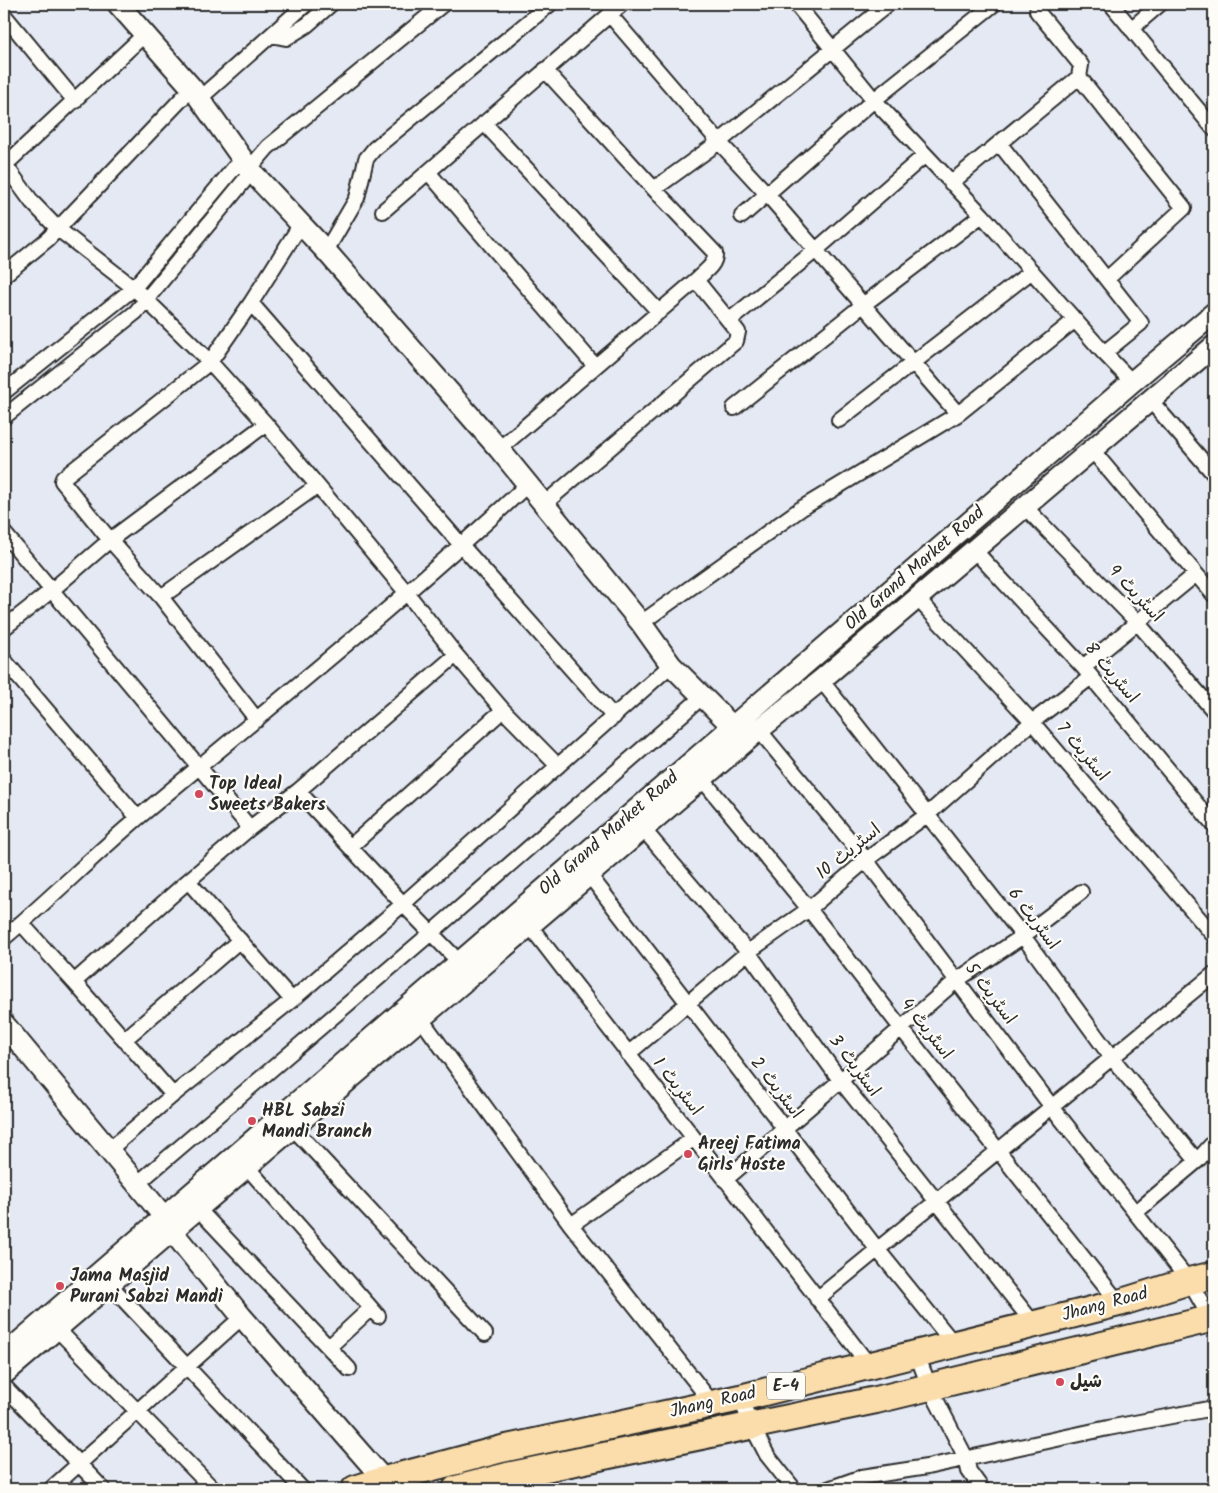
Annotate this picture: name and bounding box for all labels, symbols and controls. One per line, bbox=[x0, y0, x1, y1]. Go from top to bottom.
street label: Old Grand Market Road bbox=[838, 499, 993, 638]
street label: اسٹریٹ 9 bbox=[1100, 558, 1170, 630]
street label: اسٹریٹ 8 bbox=[1076, 636, 1146, 710]
street label: اسٹریٹ 7 bbox=[1048, 716, 1116, 788]
street label: Old Grand Market Road bbox=[532, 764, 687, 903]
place label: Top Ideal Sweets Bakers bbox=[209, 770, 326, 820]
marker: Top Ideal Sweets Bakers bbox=[193, 788, 205, 800]
street label: اسٹریٹ 10 bbox=[810, 817, 888, 887]
street label: اسٹریٹ 6 bbox=[1000, 881, 1066, 957]
street label: اسٹریٹ 5 bbox=[957, 957, 1023, 1031]
street label: اسٹریٹ 4 bbox=[892, 992, 960, 1066]
street label: اسٹریٹ 3 bbox=[821, 1028, 887, 1104]
street label: اسٹریٹ 2 bbox=[742, 1050, 810, 1126]
street label: اسٹریٹ 1 bbox=[645, 1051, 709, 1123]
place label: HBL Sabzi Mandi Branch bbox=[262, 1097, 372, 1147]
marker: HBL Sabzi Mandi Branch bbox=[246, 1115, 258, 1127]
place label: Areej Fatima Girls Hoste bbox=[698, 1130, 801, 1180]
marker: Areej Fatima Girls Hoste bbox=[682, 1148, 694, 1160]
place label: Jama Masjid Purani Sabzi Mandi bbox=[70, 1262, 223, 1312]
street label: Jhang Road bbox=[1059, 1279, 1152, 1330]
marker: Jama Masjid Purani Sabzi Mandi bbox=[54, 1280, 66, 1292]
place label: شیل bbox=[1070, 1368, 1102, 1397]
road number: E-4 bbox=[767, 1372, 805, 1400]
marker: شیل bbox=[1054, 1376, 1066, 1388]
street label: Jhang Road bbox=[667, 1379, 760, 1427]

